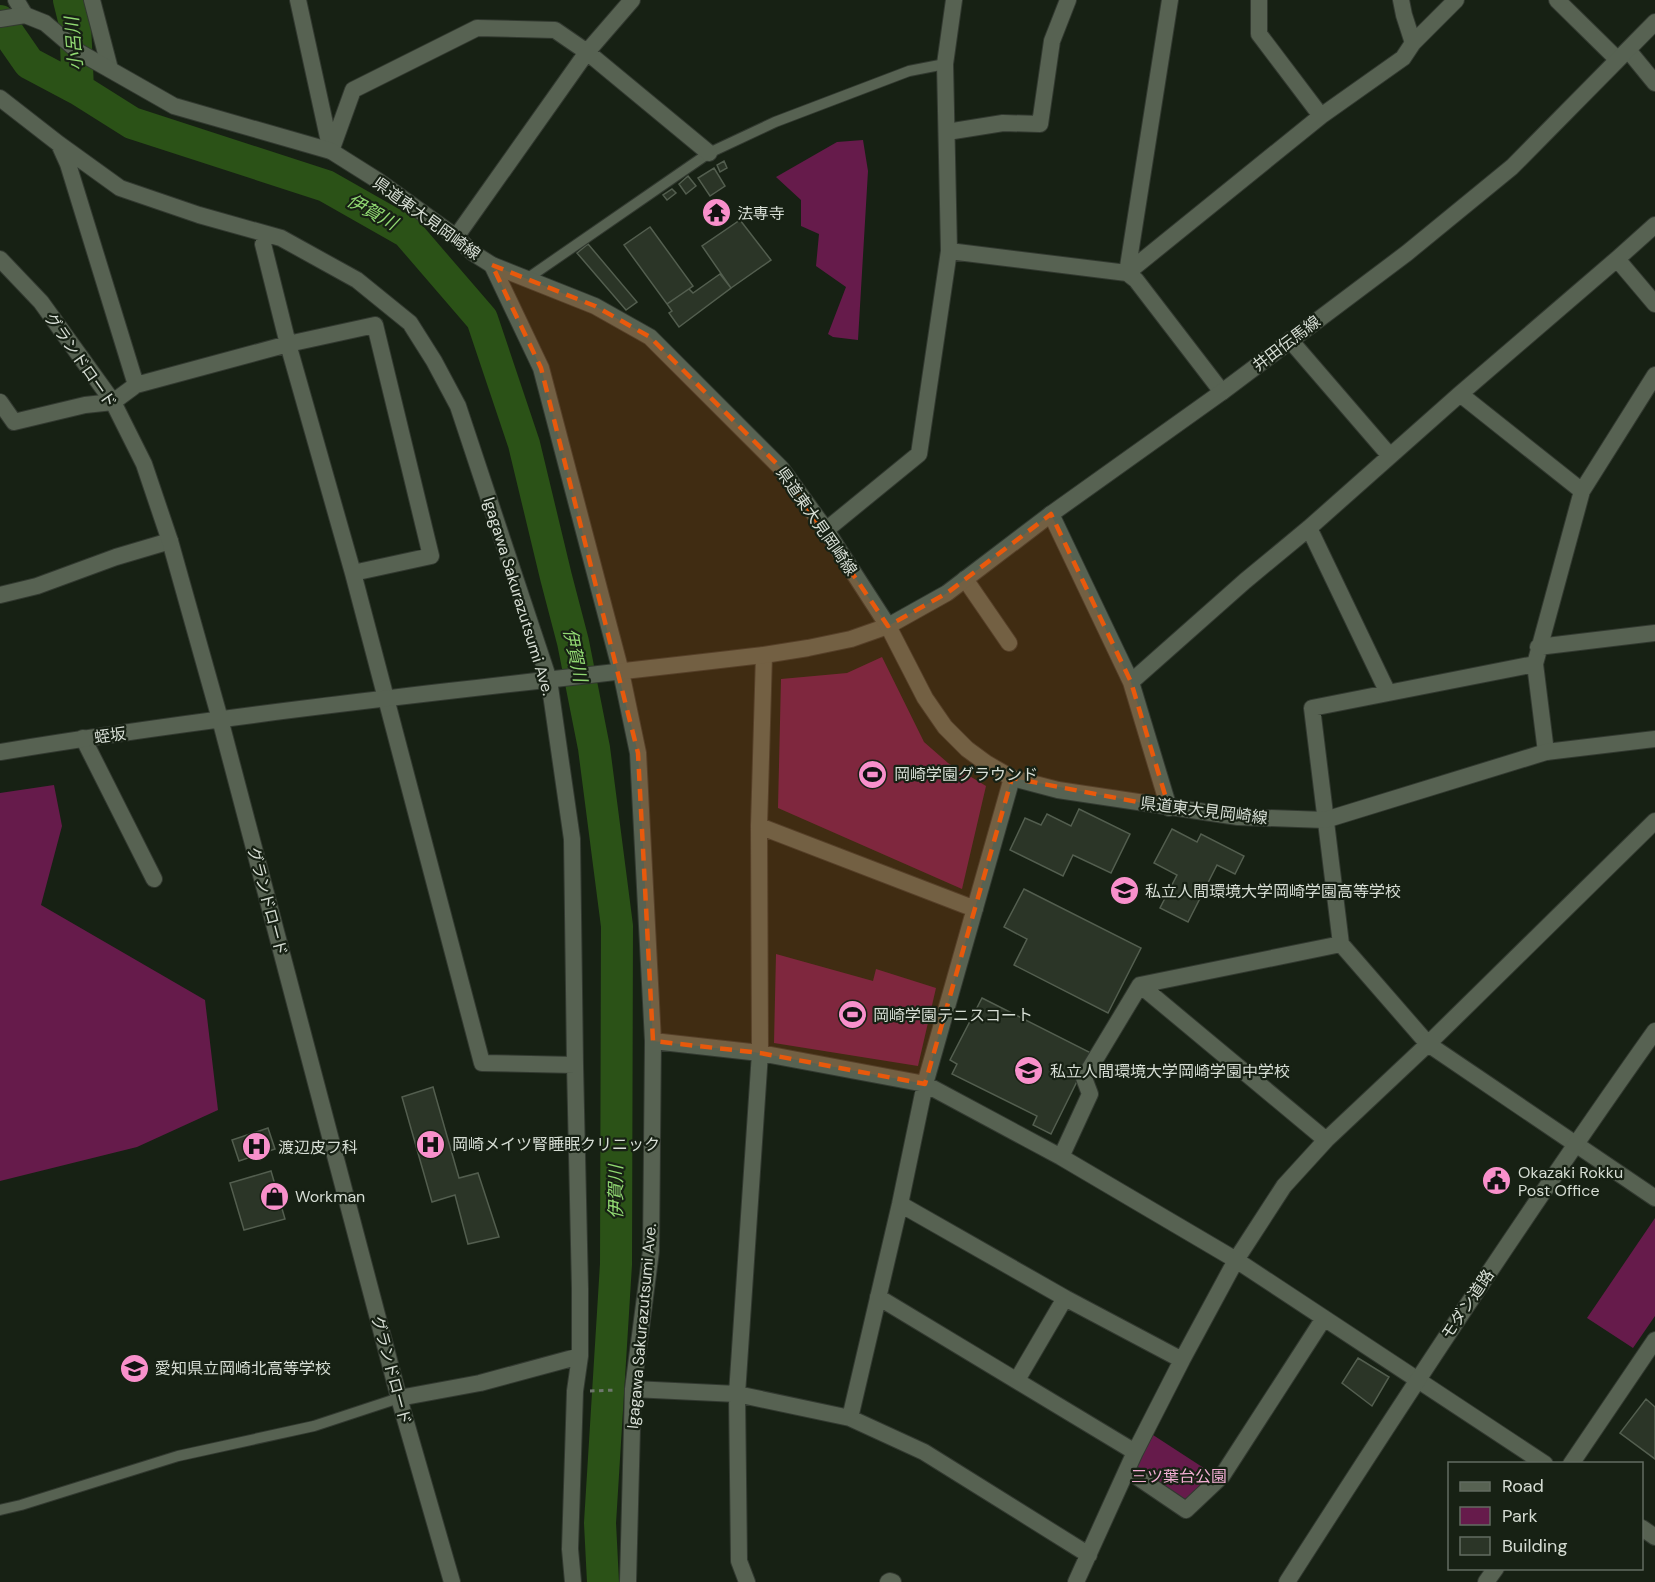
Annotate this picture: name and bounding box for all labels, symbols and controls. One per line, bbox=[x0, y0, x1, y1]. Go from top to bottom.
water label: 小呂川 bbox=[60, 14, 88, 72]
street label: 県道東大見岡崎線 bbox=[369, 172, 485, 265]
water label: 伊賀川 bbox=[343, 188, 403, 237]
temple icon: 法専寺 bbox=[700, 197, 732, 229]
place label: 法専寺 bbox=[737, 203, 785, 224]
street label: グランドロード bbox=[40, 308, 121, 412]
street label: 井田伝馬線 bbox=[1248, 311, 1325, 376]
street label: 県道東大見岡崎線 bbox=[771, 463, 862, 580]
street label: Igagawa Sakurazutsumi Ave. bbox=[478, 495, 559, 698]
water label: 伊賀川 bbox=[558, 626, 593, 686]
street label: 蛭坂 bbox=[93, 723, 127, 748]
sports icon: 岡崎学園グラウンド bbox=[857, 758, 889, 790]
place label: 岡崎学園グラウンド bbox=[894, 764, 1038, 785]
street label: 県道東大見岡崎線 bbox=[1139, 792, 1269, 829]
street label: グランドロード bbox=[243, 844, 292, 958]
school or university icon: 私立人間環境大学岡崎学園高等学校 bbox=[1108, 875, 1140, 907]
place label: 私立人間環境大学岡崎学園高等学校 bbox=[1145, 881, 1401, 902]
sports icon: 岡崎学園テニスコート bbox=[836, 999, 868, 1031]
place label: 岡崎学園テニスコート bbox=[873, 1005, 1033, 1026]
school or university icon: 私立人間環境大学岡崎学園中学校 bbox=[1013, 1055, 1045, 1087]
place label: 私立人間環境大学岡崎学園中学校 bbox=[1050, 1061, 1290, 1082]
hospital icon: 岡崎メイツ腎睡眠クリニック bbox=[415, 1128, 447, 1160]
hospital icon: 渡辺皮フ科 bbox=[241, 1131, 273, 1163]
place label: 岡崎メイツ腎睡眠クリニック bbox=[452, 1134, 660, 1155]
place label: 渡辺皮フ科 bbox=[278, 1137, 358, 1158]
place label: Okazaki Rokku Post Office bbox=[1518, 1162, 1623, 1201]
water label: 伊賀川 bbox=[604, 1163, 628, 1219]
public building icon: Okazaki Rokku Post Office bbox=[1481, 1165, 1513, 1197]
shop icon: Workman bbox=[258, 1180, 290, 1212]
place label: Workman bbox=[295, 1186, 365, 1207]
street label: Igagawa Sakurazutsumi Ave. bbox=[622, 1223, 661, 1430]
street label: モダン道路 bbox=[1436, 1265, 1498, 1343]
street label: グランドロード bbox=[367, 1313, 416, 1427]
school or university icon: 愛知県立岡崎北高等学校 bbox=[118, 1352, 150, 1384]
place label: 愛知県立岡崎北高等学校 bbox=[155, 1358, 331, 1379]
legend bbox=[1448, 1462, 1643, 1570]
park label: 三ツ葉台公園 bbox=[1131, 1466, 1227, 1487]
text: Road bbox=[1502, 1474, 1544, 1498]
text: Park bbox=[1502, 1504, 1538, 1528]
text: Building bbox=[1502, 1534, 1567, 1558]

